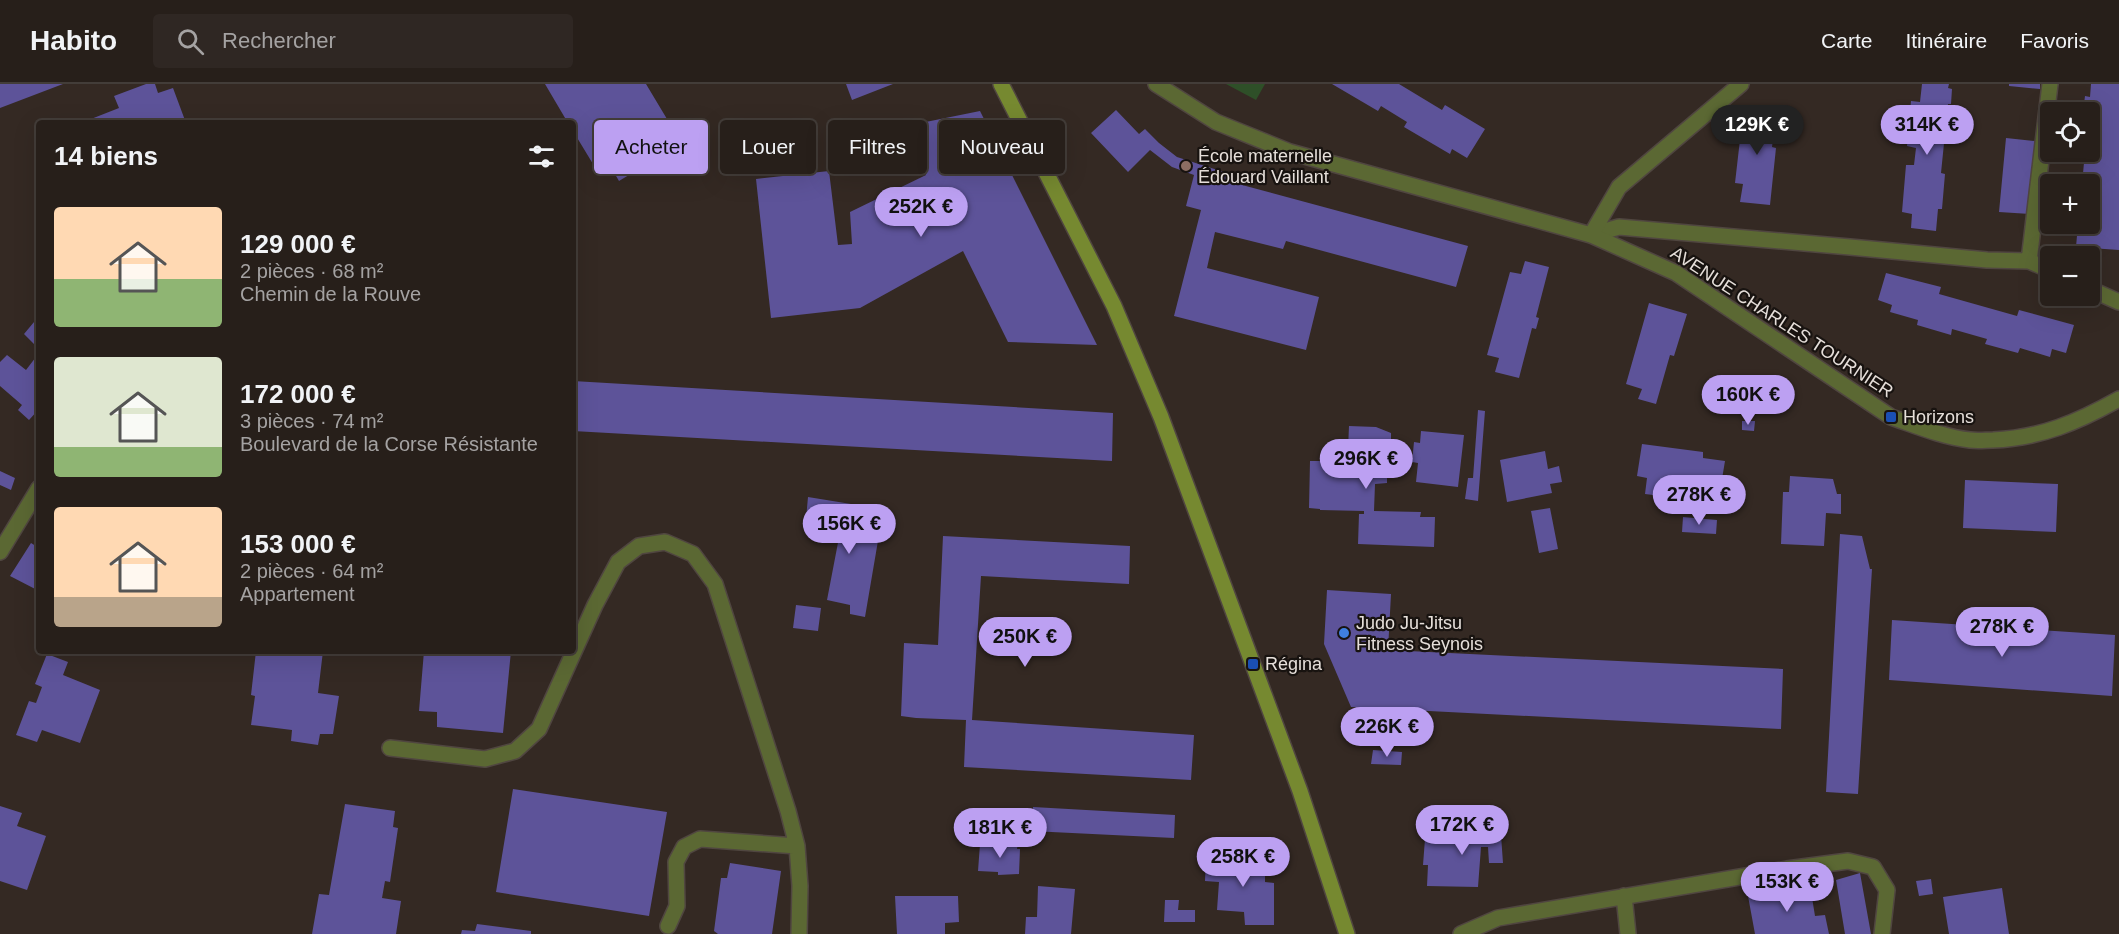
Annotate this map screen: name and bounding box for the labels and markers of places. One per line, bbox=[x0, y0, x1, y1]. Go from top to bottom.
pin: 129K € bbox=[1708, 105, 1806, 156]
pin: 314K € bbox=[1878, 105, 1976, 156]
place label: École maternelle Édouard Vaillant bbox=[1198, 146, 1332, 187]
marker: École maternelle Édouard Vaillant bbox=[1179, 159, 1193, 173]
pin: 252K € bbox=[872, 187, 970, 238]
pin: 160K € bbox=[1699, 375, 1797, 426]
place label: Horizons bbox=[1903, 407, 1974, 427]
marker: Horizons bbox=[1884, 410, 1898, 424]
pin: 296K € bbox=[1317, 439, 1415, 490]
pin: 278K € bbox=[1650, 475, 1748, 526]
pin: 156K € bbox=[800, 504, 898, 555]
pin: 278K € bbox=[1953, 607, 2051, 658]
place label: Judo Ju-Jitsu Fitness Seynois bbox=[1356, 613, 1483, 654]
pin: 250K € bbox=[976, 617, 1074, 668]
marker: Judo Ju-Jitsu Fitness Seynois bbox=[1337, 626, 1351, 640]
place label: Régina bbox=[1265, 654, 1323, 674]
marker: Régina bbox=[1246, 657, 1260, 671]
pin: 226K € bbox=[1338, 707, 1436, 758]
pin: 172K € bbox=[1413, 805, 1511, 856]
pin: 181K € bbox=[951, 808, 1049, 859]
pin: 258K € bbox=[1194, 837, 1292, 888]
pin: 153K € bbox=[1738, 862, 1836, 913]

